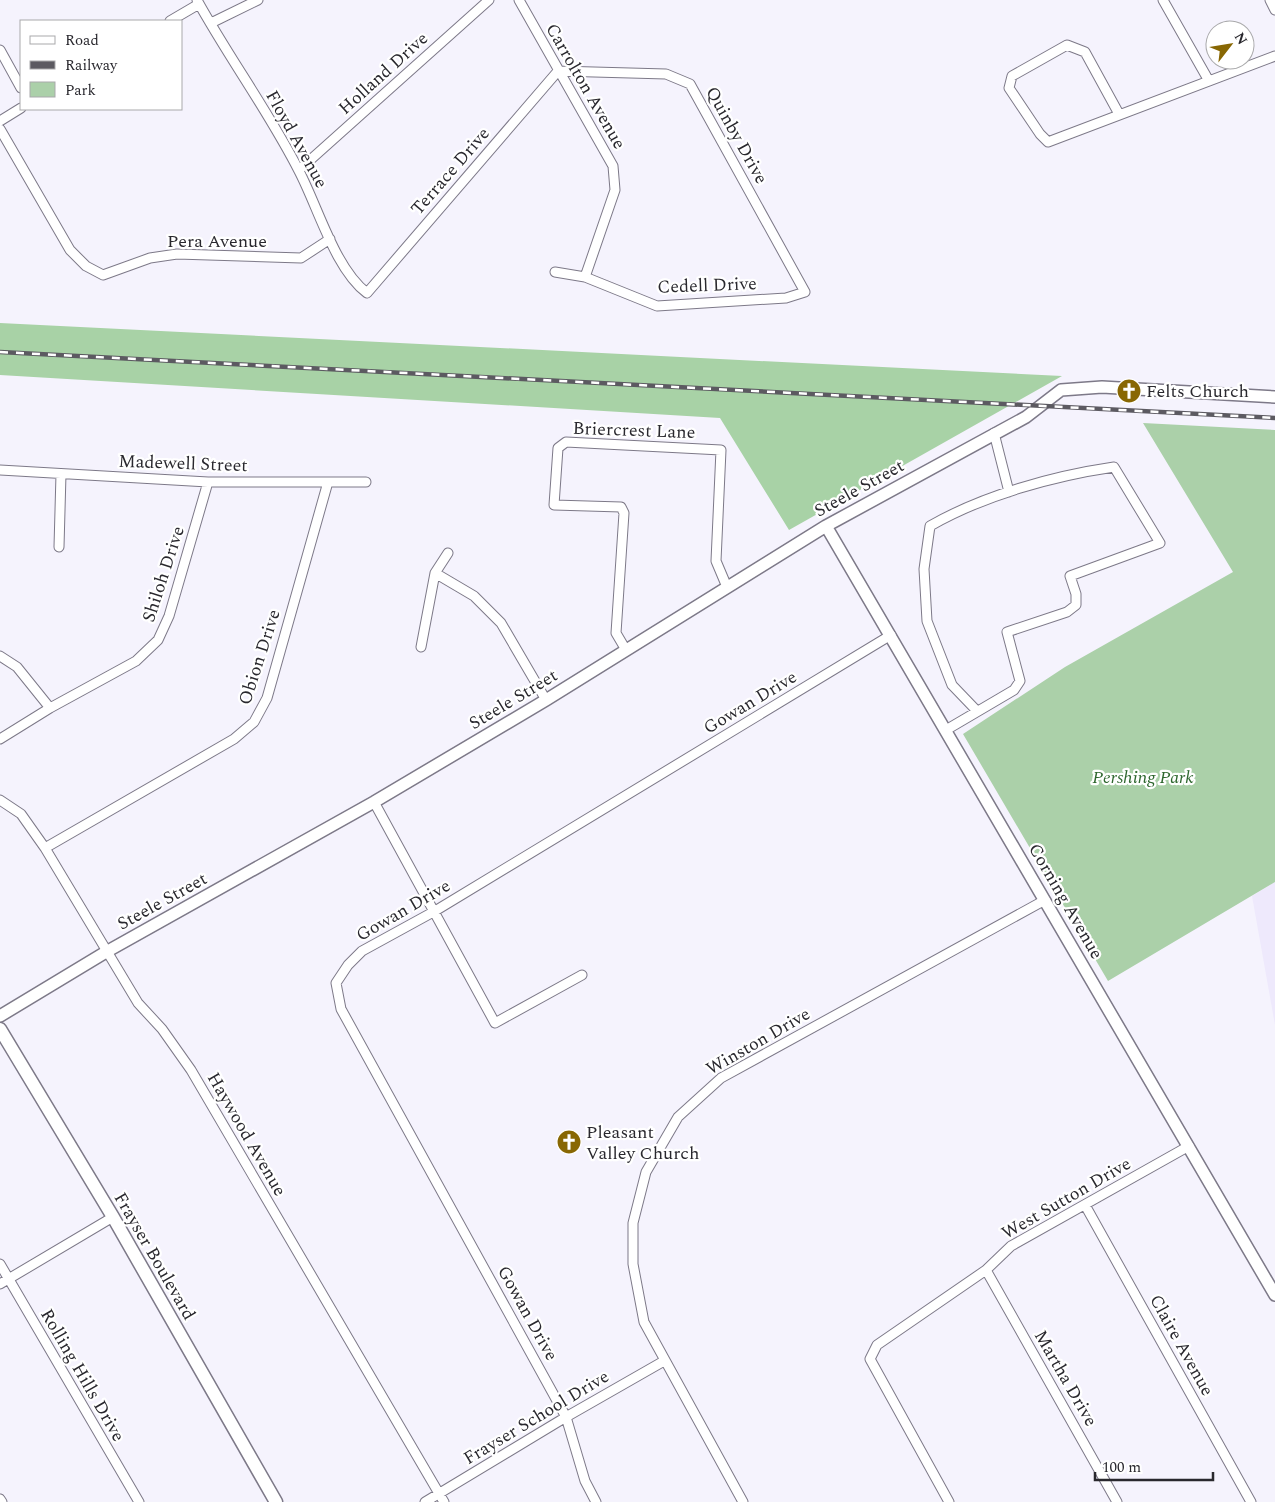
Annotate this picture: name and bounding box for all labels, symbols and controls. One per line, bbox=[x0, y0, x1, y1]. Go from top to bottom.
street label: Carrolton Avenue bbox=[538, 18, 633, 154]
legend bbox=[20, 20, 182, 110]
north arrow bbox=[1205, 20, 1255, 70]
street label: Holland Drive bbox=[332, 26, 434, 121]
text: N bbox=[1229, 28, 1253, 49]
text: Road bbox=[65, 29, 99, 52]
text: Railway bbox=[65, 54, 118, 77]
text: Park bbox=[65, 79, 96, 102]
street label: Quinby Drive bbox=[699, 82, 775, 189]
street label: Floyd Avenue bbox=[258, 85, 335, 193]
street label: Terrace Drive bbox=[404, 121, 496, 221]
street label: Pera Avenue bbox=[167, 228, 267, 255]
street label: Cedell Drive bbox=[657, 270, 757, 301]
church icon: Felts Church bbox=[1116, 378, 1142, 404]
place label: Felts Church bbox=[1146, 378, 1249, 405]
street label: Briercrest Lane bbox=[572, 415, 696, 446]
street label: Madewell Street bbox=[118, 448, 248, 479]
street label: Steele Street bbox=[809, 453, 909, 524]
street label: Shiloh Drive bbox=[135, 523, 192, 626]
street label: Obion Drive bbox=[231, 606, 288, 708]
street label: Steele Street bbox=[464, 662, 563, 737]
street label: Gowan Drive bbox=[698, 664, 802, 741]
park label: Pershing Park bbox=[1092, 764, 1194, 791]
street label: Corning Avenue bbox=[1021, 838, 1110, 964]
street label: Steele Street bbox=[112, 866, 212, 937]
street label: Gowan Drive bbox=[351, 872, 455, 948]
street label: Winston Drive bbox=[701, 1001, 815, 1082]
street label: Haywood Avenue bbox=[200, 1067, 293, 1201]
place label: Pleasant Valley Church bbox=[586, 1119, 699, 1167]
church icon: Pleasant Valley Church bbox=[556, 1129, 582, 1155]
street label: West Sutton Drive bbox=[996, 1150, 1136, 1247]
street label: Frayser Boulevard bbox=[107, 1187, 202, 1325]
street label: Gowan Drive bbox=[490, 1261, 565, 1366]
street label: Claire Avenue bbox=[1142, 1289, 1221, 1401]
street label: Rolling Hills Drive bbox=[33, 1304, 132, 1447]
street label: Martha Drive bbox=[1027, 1325, 1104, 1431]
street label: Frayser School Drive bbox=[458, 1363, 614, 1472]
scale bar bbox=[1095, 1450, 1212, 1482]
text: 100 m bbox=[1102, 1456, 1141, 1479]

